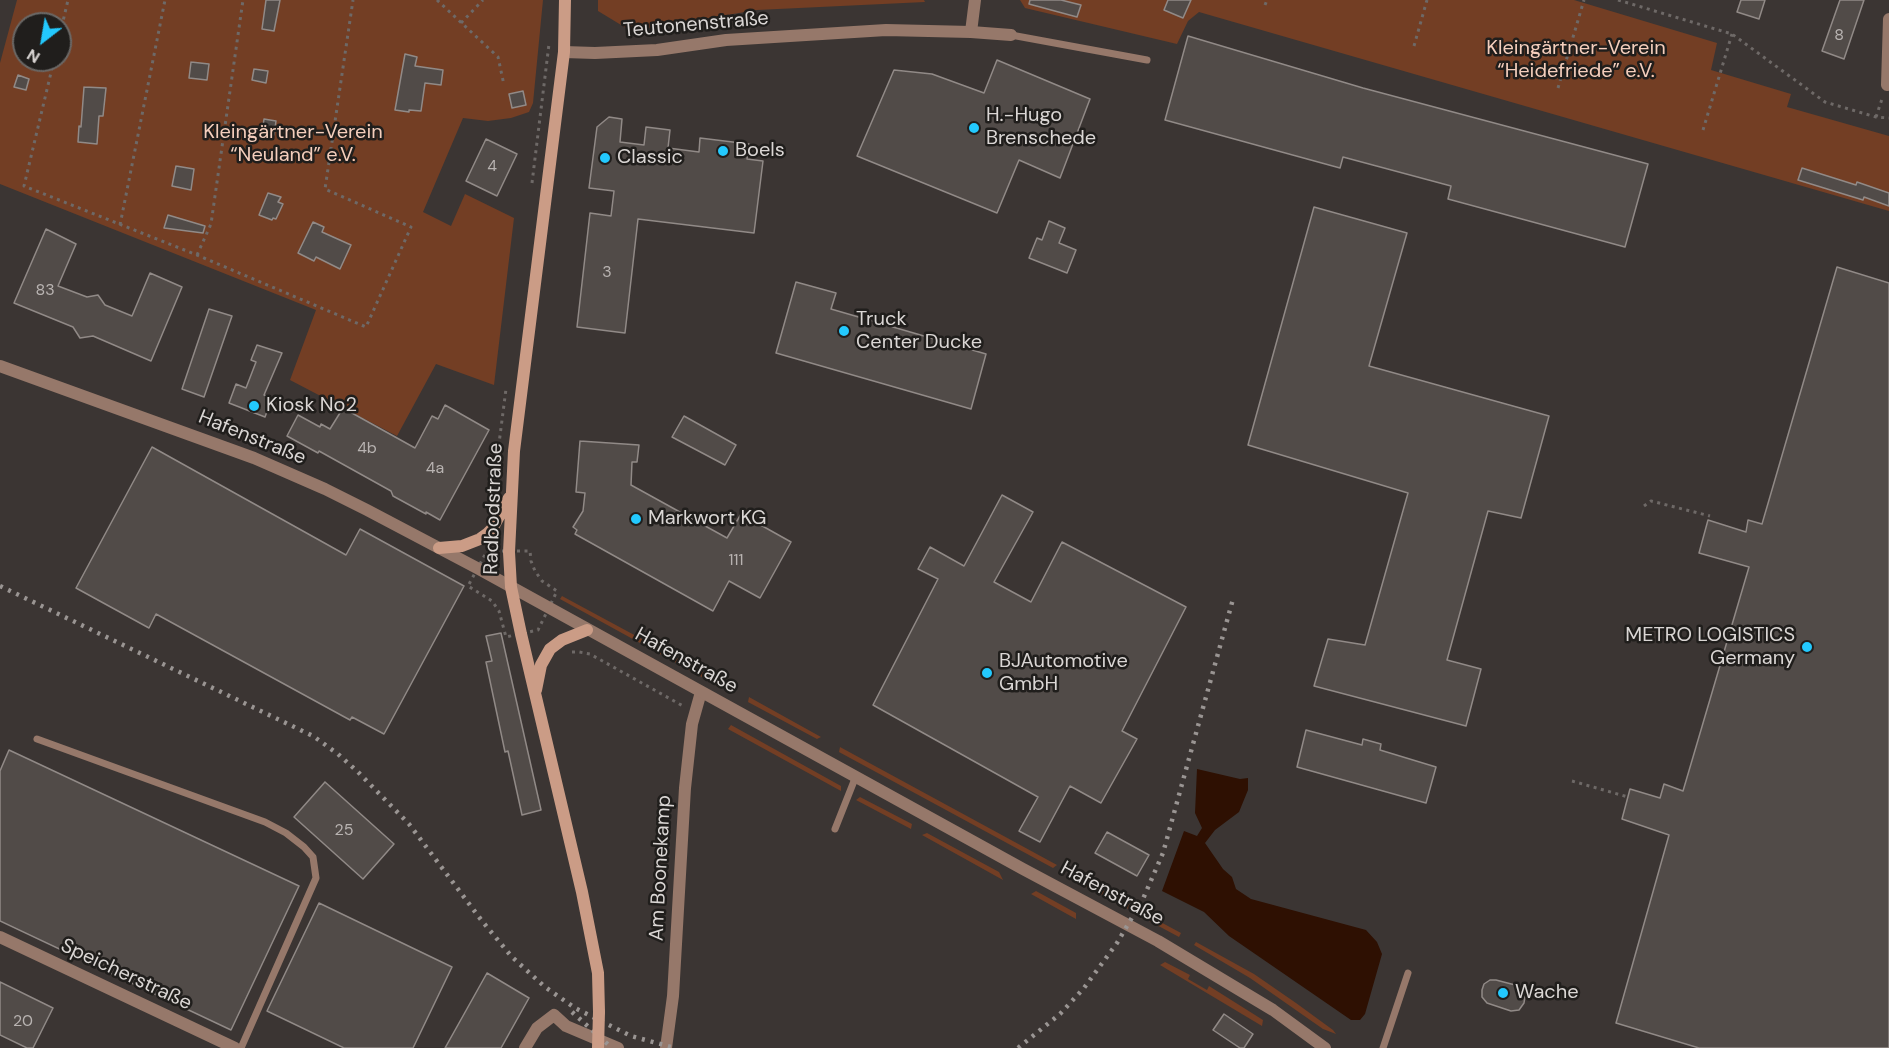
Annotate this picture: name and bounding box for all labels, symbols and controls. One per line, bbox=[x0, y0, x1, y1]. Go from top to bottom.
street label: Teutonenstraße bbox=[622, 7, 770, 43]
north arrow bbox=[12, 12, 72, 72]
house number: 8 bbox=[1834, 26, 1844, 46]
park label: Kleingärtner-Verein “Heidefriede” e.V. bbox=[1486, 37, 1666, 84]
text: N bbox=[23, 44, 44, 68]
place label: H.-Hugo Brenschede bbox=[986, 104, 1096, 151]
park label: Kleingärtner-Verein “Neuland” e.V. bbox=[203, 121, 383, 168]
marker: H.-Hugo Brenschede bbox=[967, 121, 981, 135]
place label: Boels bbox=[735, 139, 785, 163]
marker: Boels bbox=[716, 144, 730, 158]
place label: Classic bbox=[617, 146, 683, 170]
marker: Classic bbox=[598, 151, 612, 165]
house number: 4 bbox=[487, 157, 497, 177]
house number: 3 bbox=[602, 263, 612, 283]
house number: 83 bbox=[35, 281, 55, 301]
place label: Truck Center Ducke bbox=[856, 308, 982, 355]
marker: Truck Center Ducke bbox=[837, 324, 851, 338]
place label: Kiosk No2 bbox=[266, 394, 357, 418]
marker: Kiosk No2 bbox=[247, 399, 261, 413]
street label: Hafenstraße bbox=[195, 406, 309, 470]
house number: 4b bbox=[357, 439, 377, 459]
street label: Radbodstraße bbox=[480, 443, 508, 575]
house number: 4a bbox=[426, 459, 444, 479]
place label: Markwort KG bbox=[648, 507, 766, 531]
marker: Markwort KG bbox=[629, 512, 643, 526]
house number: 111 bbox=[729, 551, 743, 571]
street label: Hafenstraße bbox=[630, 623, 742, 699]
place label: METRO LOGISTICS Germany bbox=[1625, 624, 1795, 671]
marker: METRO LOGISTICS Germany bbox=[1800, 640, 1814, 654]
place label: BJAutomotive GmbH bbox=[999, 650, 1128, 697]
marker: BJAutomotive GmbH bbox=[980, 666, 994, 680]
street label: Am Boonekamp bbox=[645, 794, 677, 942]
house number: 25 bbox=[335, 821, 353, 841]
street label: Hafenstraße bbox=[1056, 857, 1168, 931]
street label: Speicherstraße bbox=[57, 934, 195, 1016]
place label: Wache bbox=[1515, 981, 1579, 1005]
marker: Wache bbox=[1496, 986, 1510, 1000]
house number: 20 bbox=[13, 1012, 33, 1032]

